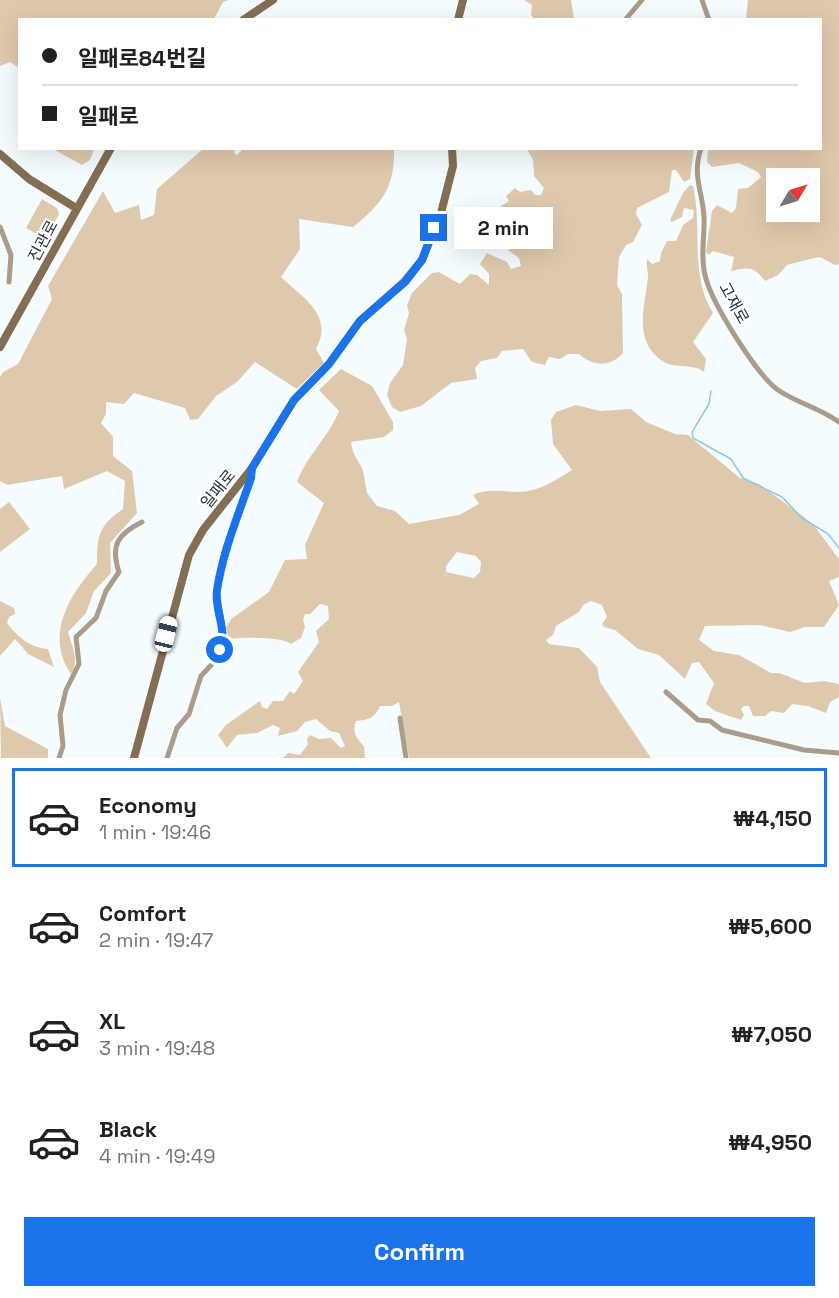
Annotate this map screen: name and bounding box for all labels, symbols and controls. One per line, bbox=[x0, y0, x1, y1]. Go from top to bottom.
text: 일패로84번길 bbox=[78, 44, 206, 72]
text: 일패로 bbox=[78, 102, 139, 130]
north arrow bbox=[766, 168, 820, 222]
map controls bbox=[766, 168, 820, 222]
callout: 2 min bbox=[455, 207, 554, 249]
route end bbox=[420, 214, 447, 241]
text: 2 min bbox=[478, 215, 529, 241]
street label: 진관로 bbox=[23, 216, 63, 265]
street label: 고재로 bbox=[714, 279, 754, 328]
street label: 일패로 bbox=[196, 465, 240, 513]
car bbox=[153, 614, 179, 654]
route start bbox=[206, 636, 233, 663]
icon: car bbox=[27, 791, 81, 845]
text: Economy bbox=[99, 791, 197, 819]
text: ₩4,150 bbox=[733, 804, 812, 832]
text: 1 min · 19:46 bbox=[99, 819, 211, 845]
icon: car bbox=[27, 899, 81, 953]
text: Comfort bbox=[99, 899, 187, 927]
text: ₩5,600 bbox=[728, 912, 812, 940]
text: 2 min · 19:47 bbox=[99, 927, 213, 953]
icon: car bbox=[27, 1007, 81, 1061]
text: XL bbox=[99, 1007, 125, 1035]
text: ₩7,050 bbox=[731, 1020, 812, 1048]
text: 3 min · 19:48 bbox=[99, 1035, 215, 1061]
icon: car bbox=[27, 1115, 81, 1169]
text: Black bbox=[99, 1115, 157, 1143]
text: ₩4,950 bbox=[728, 1128, 812, 1156]
text: 4 min · 19:49 bbox=[99, 1143, 215, 1169]
button: Confirm bbox=[24, 1217, 815, 1286]

